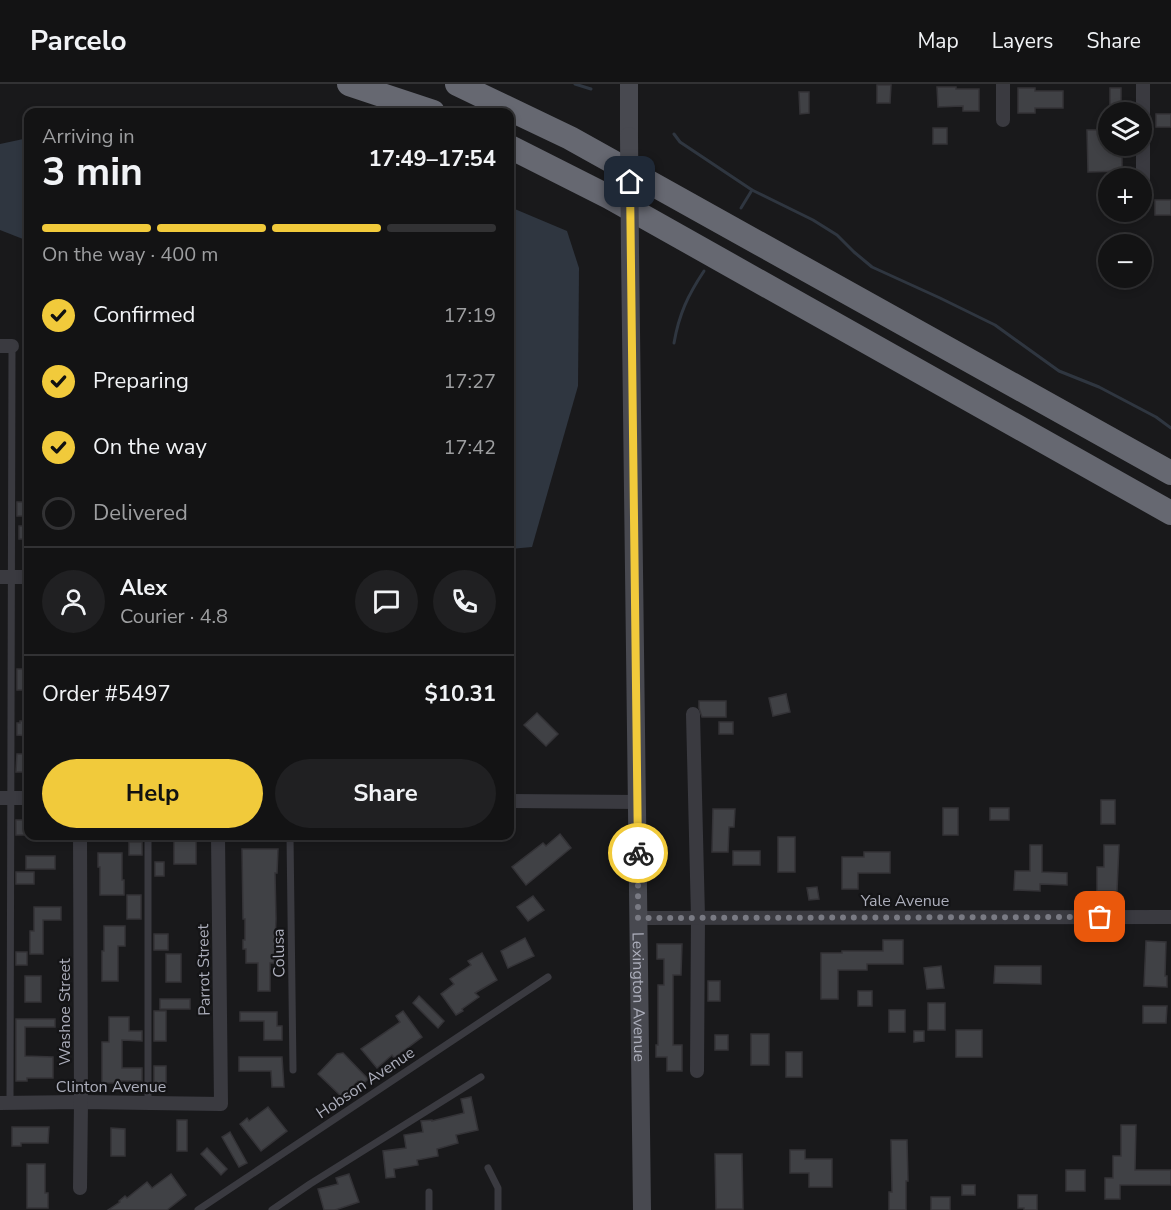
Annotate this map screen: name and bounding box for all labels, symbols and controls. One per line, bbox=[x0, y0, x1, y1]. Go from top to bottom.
text: Parcelo bbox=[30, 22, 127, 60]
text: Map bbox=[917, 27, 959, 55]
text: Layers bbox=[992, 27, 1053, 55]
text: Share bbox=[1086, 27, 1141, 55]
map controls bbox=[1098, 102, 1152, 288]
button: layers bbox=[1098, 102, 1152, 156]
text: Arriving in bbox=[42, 123, 135, 150]
text: 17:49–17:54 bbox=[368, 144, 496, 174]
text: 3 min bbox=[42, 146, 143, 199]
pin bbox=[604, 156, 655, 207]
icon: home bbox=[613, 165, 646, 198]
button: + bbox=[1098, 168, 1152, 222]
button: − bbox=[1098, 234, 1152, 288]
text: On the way · 400 m bbox=[42, 241, 218, 268]
icon: check bbox=[42, 299, 75, 332]
text: Confirmed bbox=[93, 300, 195, 330]
text: 17:19 bbox=[443, 302, 496, 329]
icon: check bbox=[42, 365, 75, 398]
text: Preparing bbox=[93, 366, 189, 396]
text: 17:27 bbox=[443, 368, 496, 395]
icon: check bbox=[42, 431, 75, 464]
text: On the way bbox=[93, 432, 207, 462]
text: 17:42 bbox=[443, 434, 496, 461]
text: Delivered bbox=[93, 498, 188, 528]
button: person bbox=[42, 570, 105, 633]
button: chat bbox=[355, 570, 418, 633]
button: phone bbox=[433, 570, 496, 633]
text: Alex bbox=[120, 573, 167, 603]
text: Courier · 4.8 bbox=[120, 603, 228, 630]
text: Order #5497 bbox=[42, 679, 171, 709]
text: $10.31 bbox=[425, 679, 496, 709]
button: Help bbox=[42, 759, 263, 828]
button: Share bbox=[275, 759, 496, 828]
courier bbox=[608, 823, 668, 883]
icon: bike bbox=[622, 837, 655, 870]
street label: Yale Avenue bbox=[860, 890, 949, 912]
pin bbox=[1074, 891, 1125, 942]
icon: bag bbox=[1083, 900, 1116, 933]
street label: Parrot Street bbox=[192, 924, 216, 1016]
street label: Colusa bbox=[268, 928, 290, 978]
street label: Lexington Avenue bbox=[627, 932, 650, 1062]
street label: Washoe Street bbox=[54, 958, 76, 1066]
street label: Hobson Avenue bbox=[312, 1042, 419, 1124]
street label: Clinton Avenue bbox=[56, 1076, 166, 1098]

